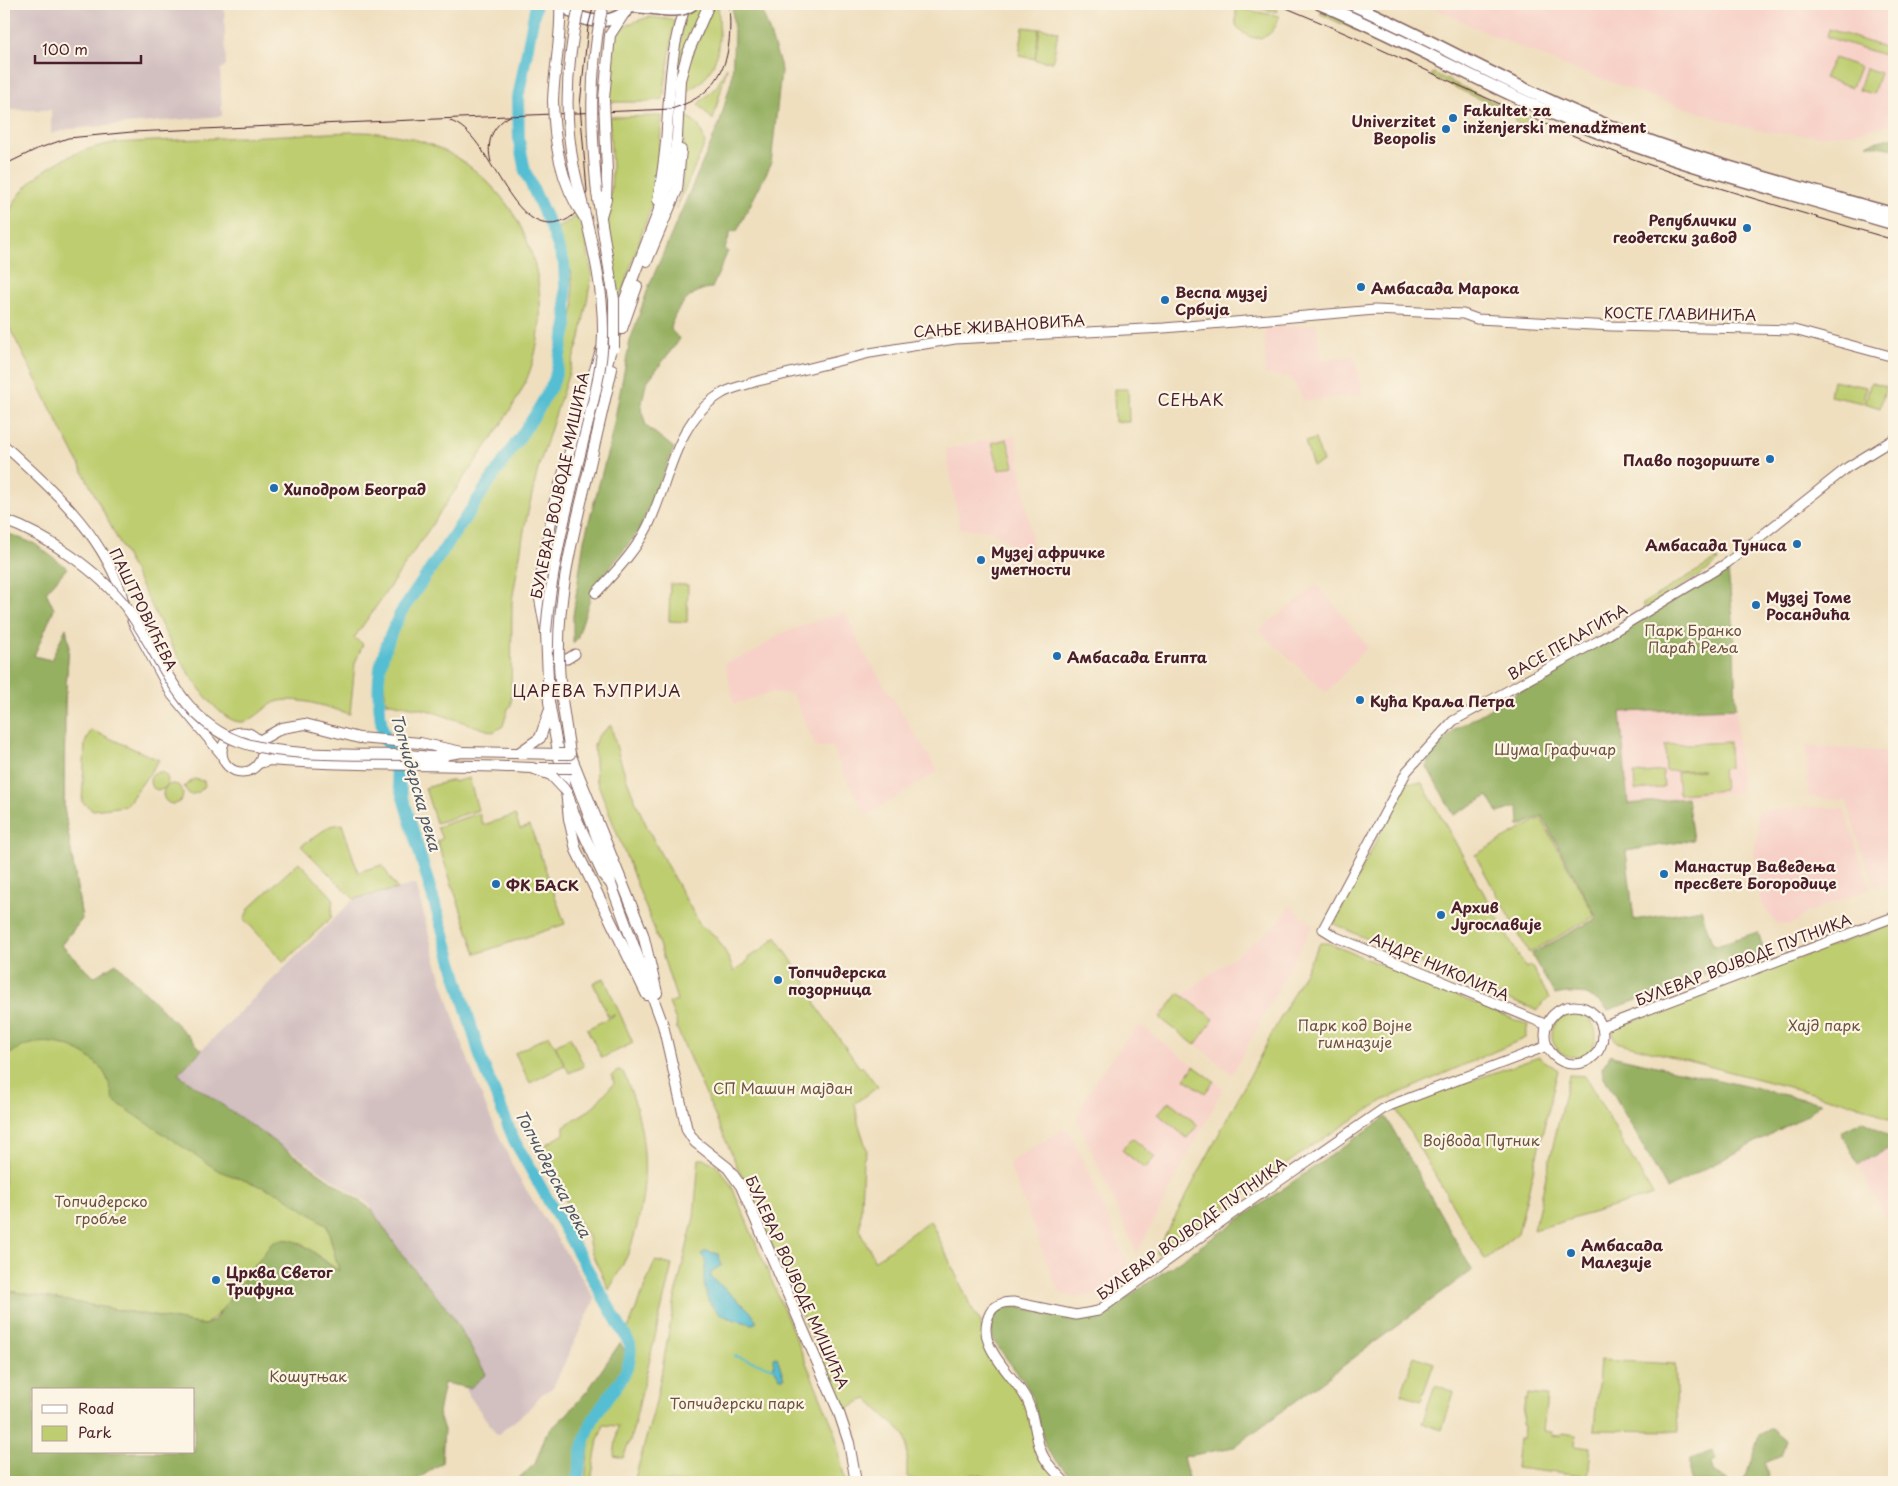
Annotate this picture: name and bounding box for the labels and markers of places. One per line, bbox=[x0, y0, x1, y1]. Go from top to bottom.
place label: Fakultet za inženjerski menadžment bbox=[1463, 98, 1647, 138]
place label: Univerzitet Beopolis bbox=[1351, 109, 1436, 149]
marker: Fakultet za inženjerski menadžment bbox=[1447, 112, 1459, 124]
marker: Univerzitet Beopolis bbox=[1440, 123, 1452, 135]
place label: Републички геодетски завод bbox=[1613, 208, 1737, 248]
marker: Републички геодетски завод bbox=[1741, 222, 1753, 234]
place label: Амбасада Марока bbox=[1371, 276, 1519, 299]
place label: Веспа музеј Србија bbox=[1175, 280, 1268, 320]
marker: Амбасада Марока bbox=[1355, 281, 1367, 293]
marker: Веспа музеј Србија bbox=[1159, 294, 1171, 306]
place label: Плаво позориште bbox=[1623, 448, 1760, 471]
marker: Плаво позориште bbox=[1764, 453, 1776, 465]
place label: Хиподром Београд bbox=[284, 477, 426, 500]
marker: Хиподром Београд bbox=[268, 482, 280, 494]
place label: Амбасада Туниса bbox=[1645, 533, 1788, 556]
marker: Амбасада Туниса bbox=[1791, 538, 1803, 550]
place label: Музеј афричке уметности bbox=[991, 540, 1105, 580]
marker: Музеј афричке уметности bbox=[975, 554, 987, 566]
place label: Музеј Томе Росандића bbox=[1766, 585, 1851, 625]
marker: Музеј Томе Росандића bbox=[1750, 599, 1762, 611]
place label: Амбасада Египта bbox=[1067, 645, 1208, 668]
marker: Амбасада Египта bbox=[1051, 650, 1063, 662]
place label: Кућа Краља Петра bbox=[1370, 689, 1516, 712]
marker: Кућа Краља Петра bbox=[1354, 694, 1366, 706]
place label: Манастир Ваведења пресвете Богородице bbox=[1674, 854, 1837, 894]
marker: Манастир Ваведења пресвете Богородице bbox=[1658, 868, 1670, 880]
place label: ФК БАСК bbox=[506, 873, 579, 896]
marker: ФК БАСК bbox=[490, 878, 502, 890]
place label: Архив Југославије bbox=[1451, 895, 1542, 935]
marker: Архив Југославије bbox=[1435, 909, 1447, 921]
place label: Топчидерска позорница bbox=[788, 960, 887, 1000]
marker: Топчидерска позорница bbox=[772, 974, 784, 986]
place label: Амбасада Малезије bbox=[1581, 1233, 1664, 1273]
marker: Амбасада Малезије bbox=[1565, 1247, 1577, 1259]
place label: Црква Светог Трифуна bbox=[226, 1260, 334, 1300]
marker: Црква Светог Трифуна bbox=[210, 1274, 222, 1286]

